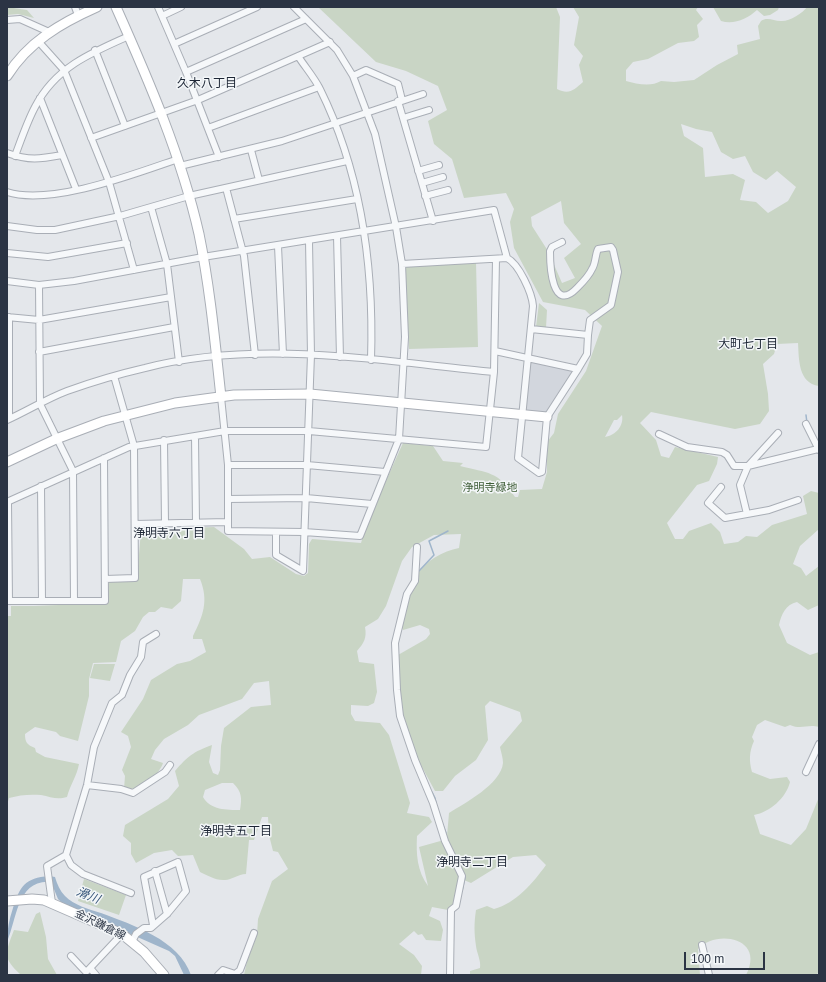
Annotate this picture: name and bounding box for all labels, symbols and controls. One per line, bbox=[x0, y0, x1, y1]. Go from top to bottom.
district label: 久木八丁目 bbox=[177, 77, 237, 91]
district label: 大町七丁目 bbox=[718, 338, 778, 352]
park label: 浄明寺緑地 bbox=[463, 481, 517, 495]
district label: 浄明寺六丁目 bbox=[133, 527, 205, 541]
district label: 浄明寺五丁目 bbox=[200, 825, 272, 839]
district label: 浄明寺二丁目 bbox=[436, 856, 508, 870]
water label: 滑川 bbox=[74, 885, 102, 907]
street label: 金沢鎌倉線 bbox=[72, 907, 128, 943]
scale bar bbox=[686, 944, 767, 970]
text: 100 m bbox=[691, 952, 724, 966]

